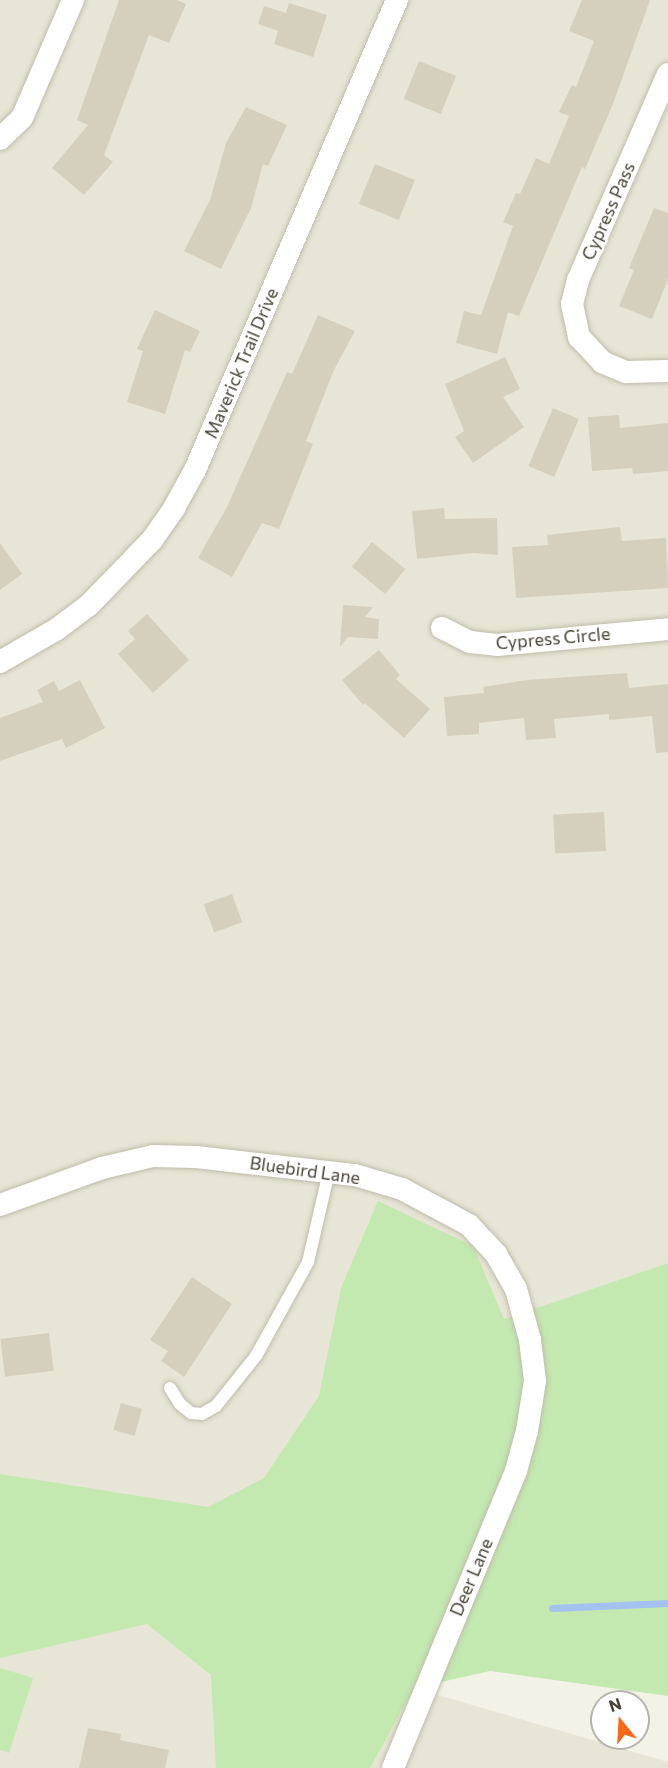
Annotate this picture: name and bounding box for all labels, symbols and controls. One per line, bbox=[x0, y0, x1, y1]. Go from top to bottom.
street label: Cypress Pass bbox=[577, 159, 639, 263]
street label: Maverick Trail Drive bbox=[200, 285, 282, 441]
street label: Cypress Circle bbox=[495, 622, 611, 654]
street label: Bluebird Lane bbox=[248, 1152, 362, 1188]
street label: Deer Lane bbox=[445, 1535, 497, 1619]
north arrow bbox=[590, 1690, 650, 1750]
text: N bbox=[606, 1693, 624, 1715]

